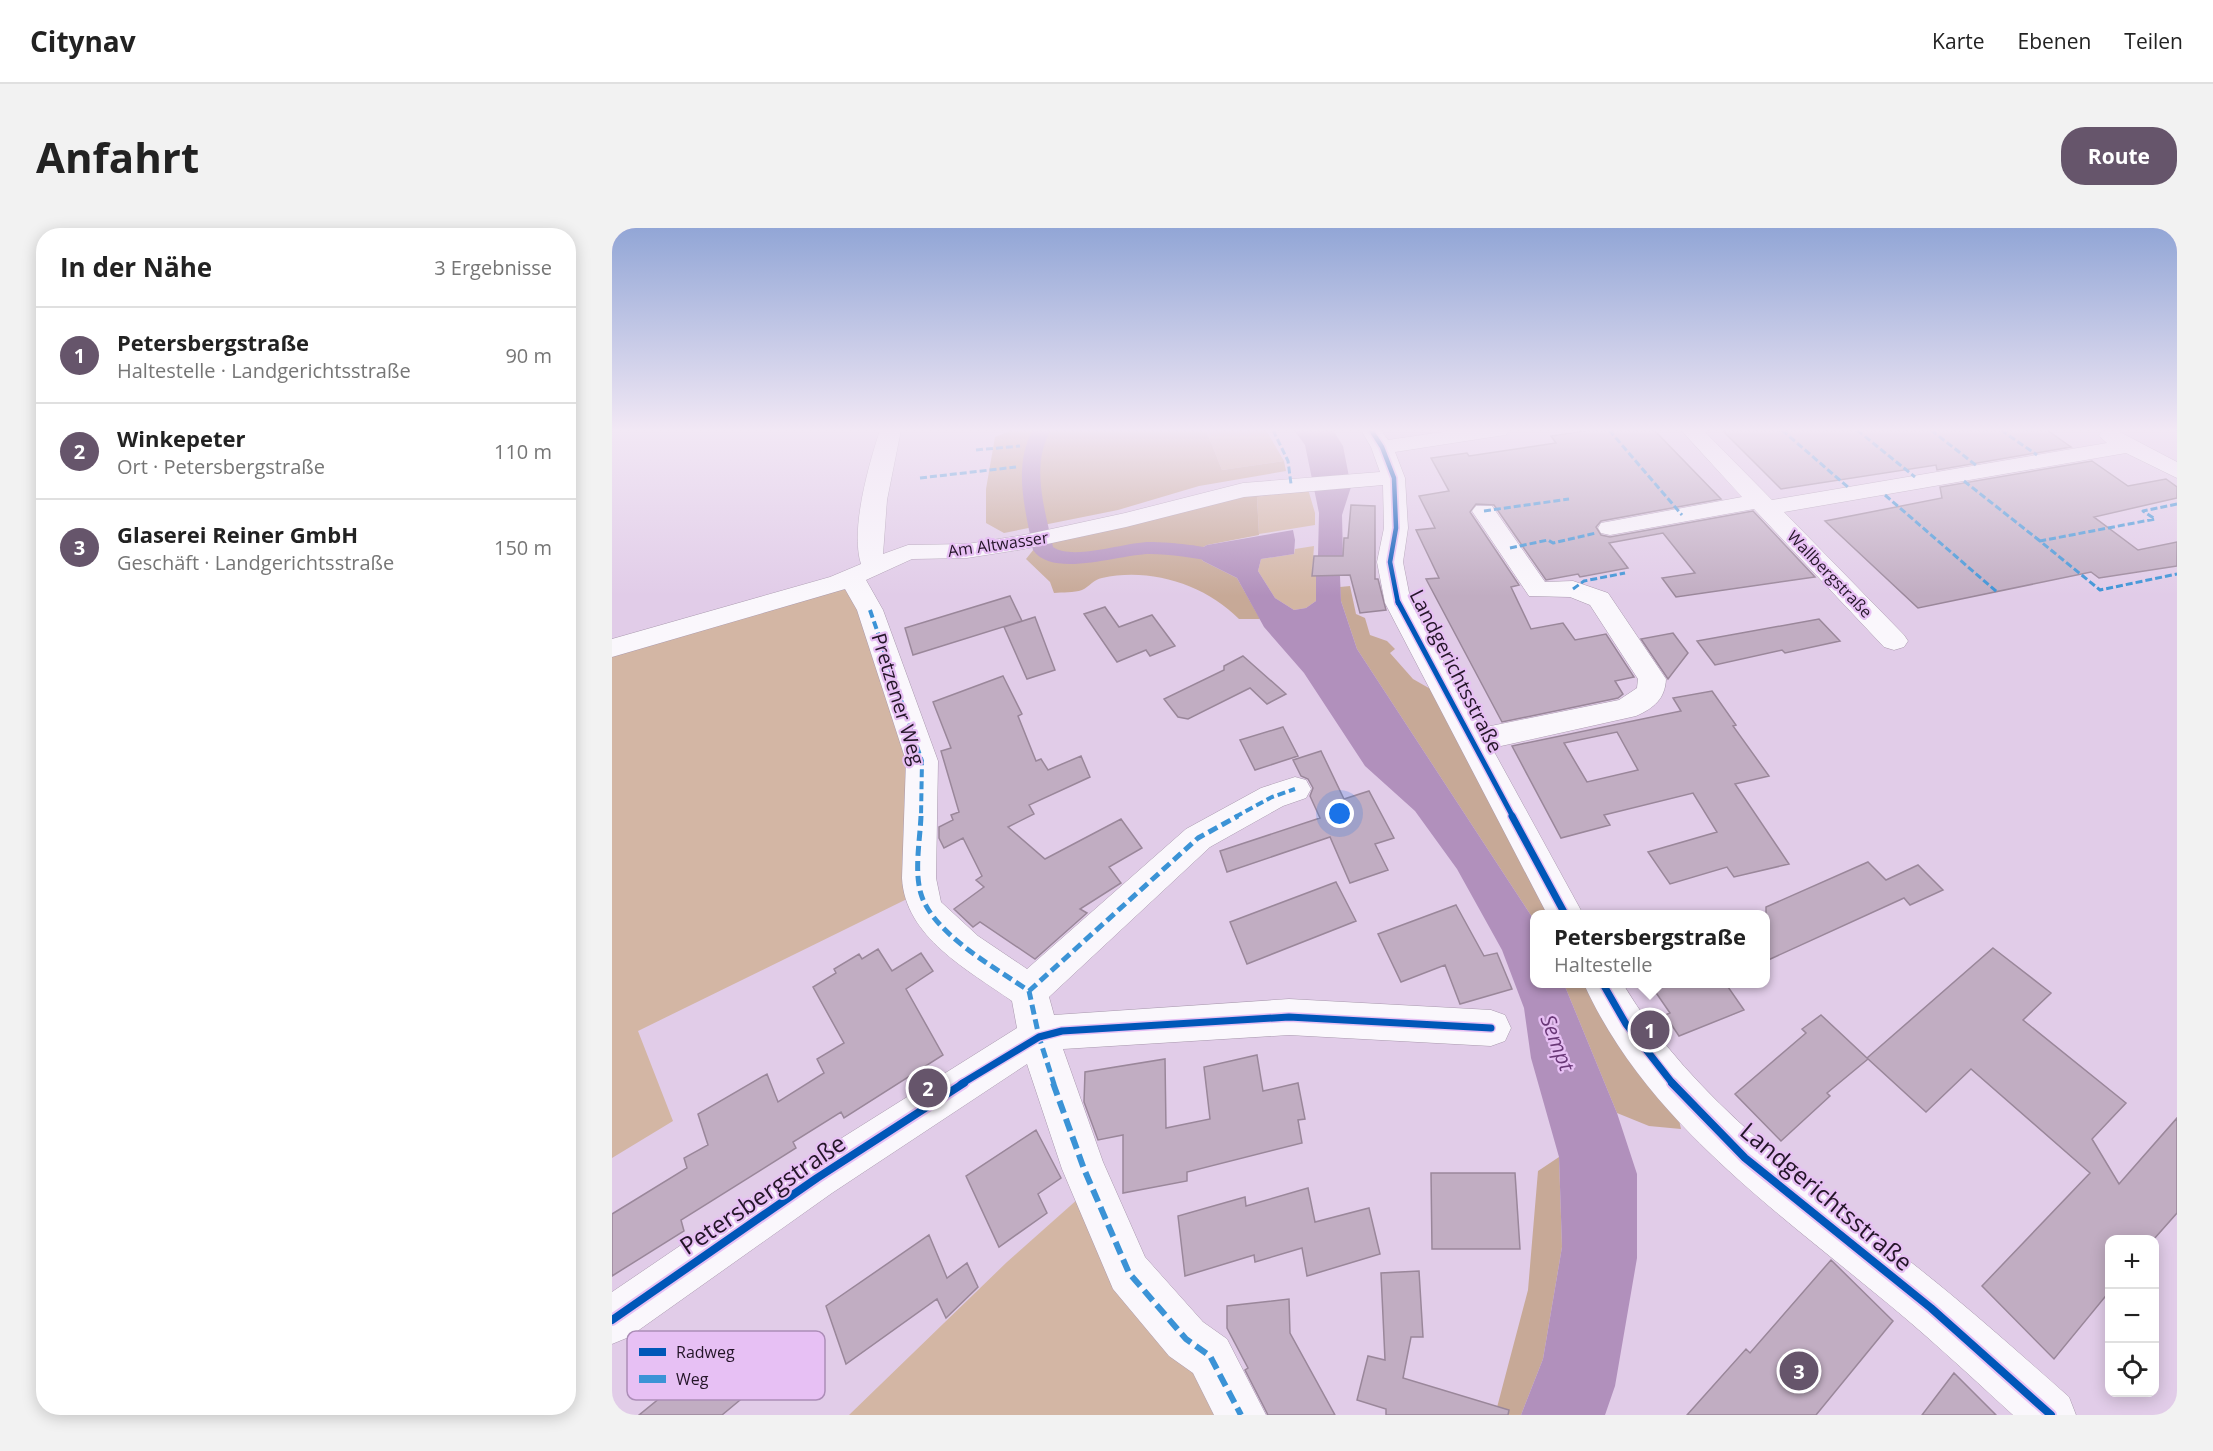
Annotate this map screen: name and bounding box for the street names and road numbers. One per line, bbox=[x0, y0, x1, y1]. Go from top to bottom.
street label: Am Altwasser bbox=[946, 526, 1050, 562]
street label: Wallbergstraße bbox=[1783, 526, 1877, 622]
street label: Landgerichtsstraße bbox=[1404, 585, 1509, 757]
street label: Pretzener Weg bbox=[866, 630, 931, 768]
street label: Landgerichtsstraße bbox=[1734, 1114, 1920, 1278]
street label: Petersbergstraße bbox=[673, 1126, 852, 1262]

